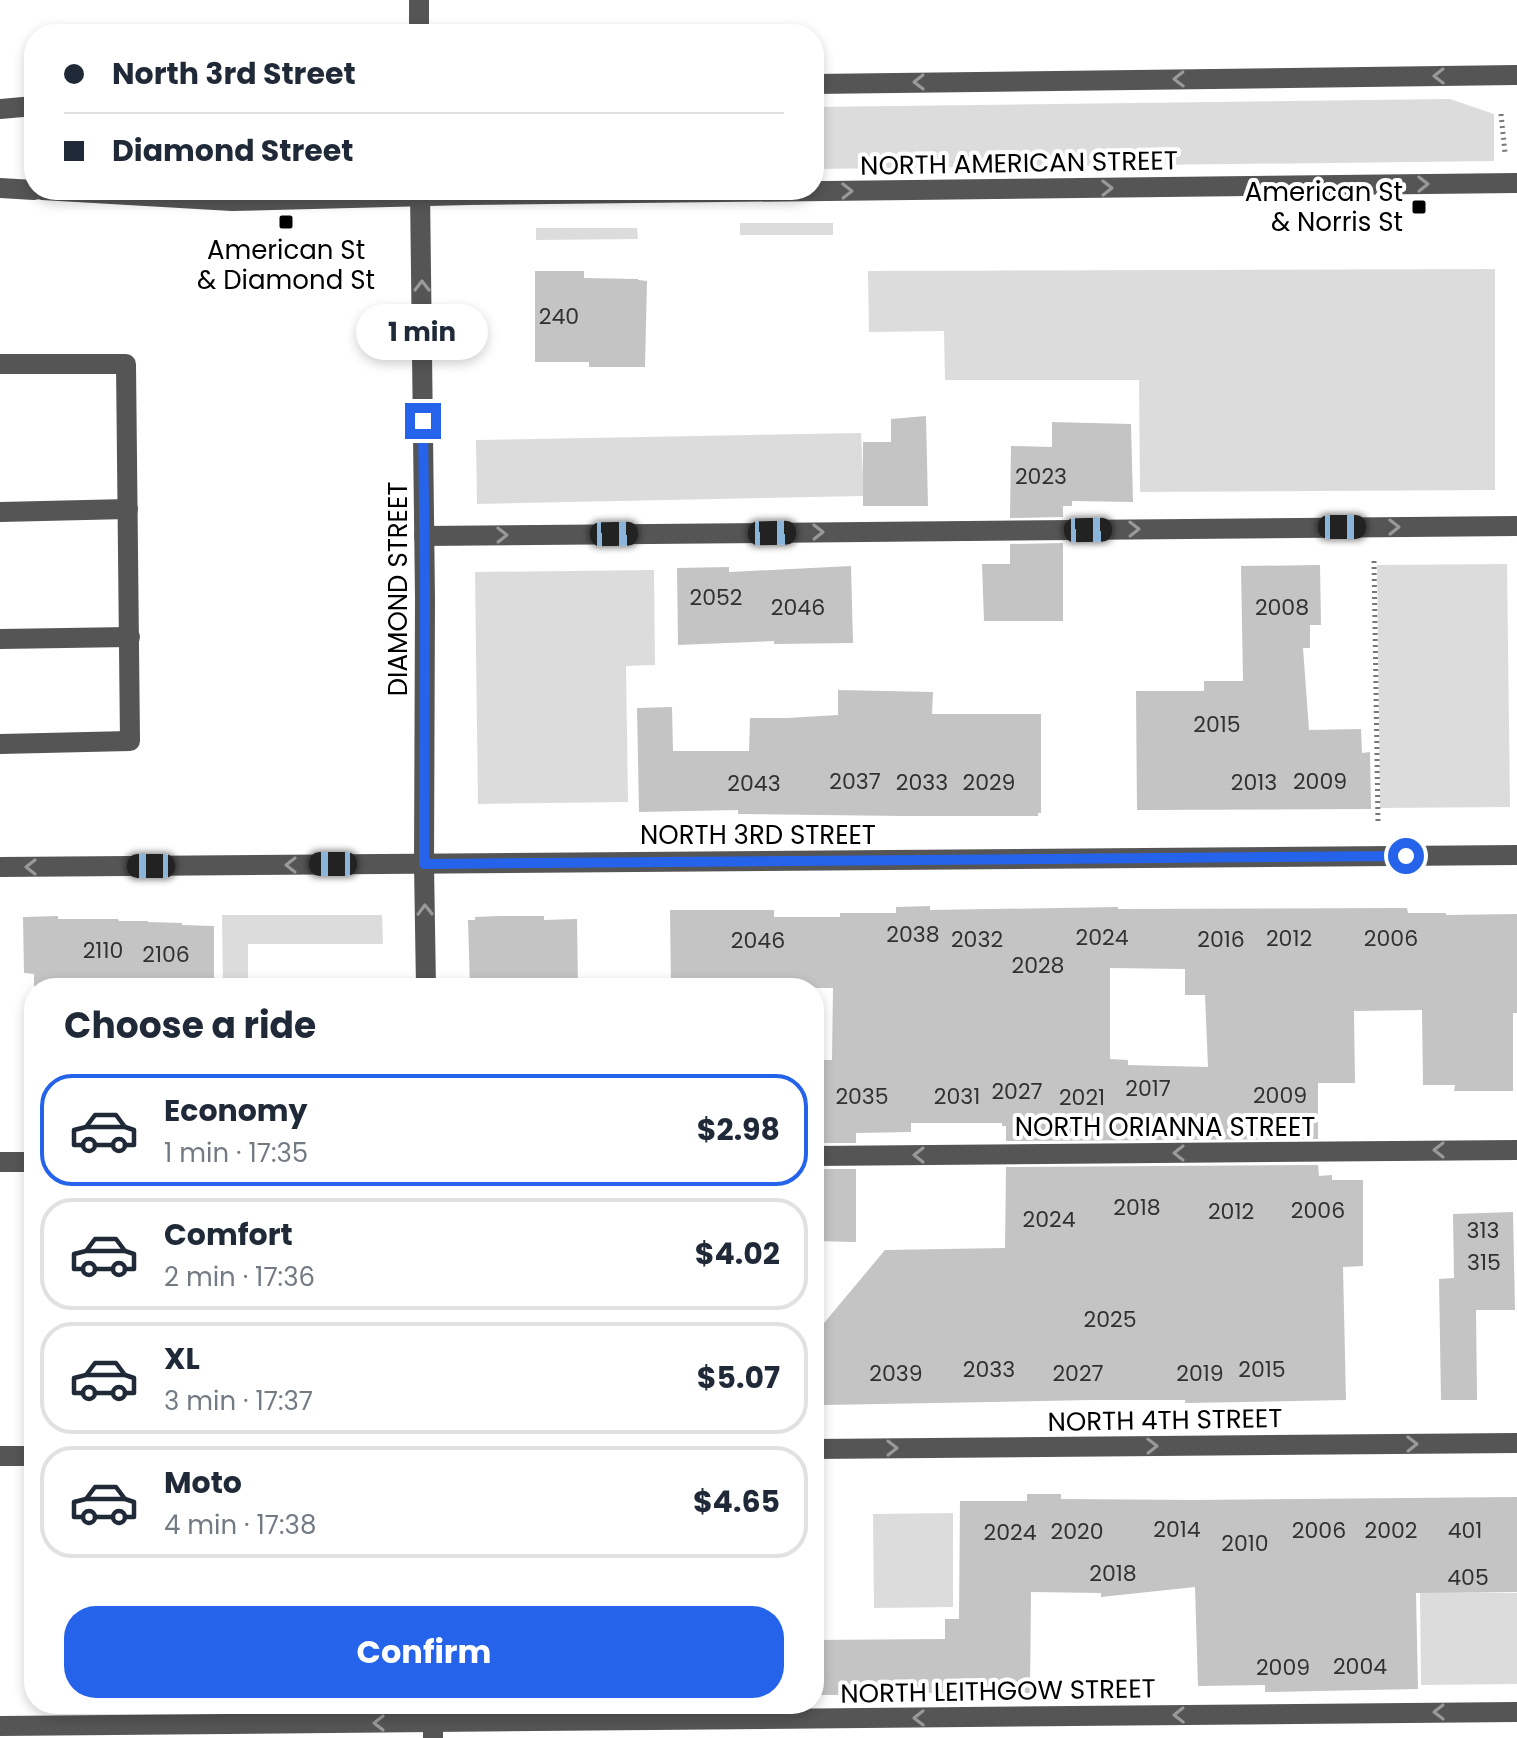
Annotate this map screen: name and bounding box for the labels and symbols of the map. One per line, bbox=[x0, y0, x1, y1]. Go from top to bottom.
one-way arrow bbox=[1432, 67, 1445, 85]
one-way arrow bbox=[1172, 70, 1185, 88]
one-way arrow bbox=[912, 74, 925, 91]
street label: NORTH AMERICAN STREET bbox=[860, 142, 1178, 184]
place label: American St & Norris St bbox=[1245, 174, 1403, 240]
one-way arrow bbox=[1417, 175, 1430, 193]
one-way arrow bbox=[1101, 179, 1114, 197]
one-way arrow bbox=[841, 182, 854, 200]
marker: American St & Norris St bbox=[1410, 198, 1428, 216]
marker: American St & Diamond St bbox=[277, 213, 295, 231]
place label: American St & Diamond St bbox=[197, 232, 375, 298]
one-way arrow bbox=[413, 279, 431, 292]
house number: 240 bbox=[539, 301, 579, 332]
callout: 1 min bbox=[357, 305, 489, 361]
route end bbox=[405, 403, 441, 439]
house number: 2023 bbox=[1015, 461, 1067, 492]
street label: DIAMOND STREET bbox=[380, 482, 416, 696]
car bbox=[1318, 515, 1366, 539]
car bbox=[1064, 518, 1112, 542]
one-way arrow bbox=[1388, 518, 1401, 536]
one-way arrow bbox=[1128, 520, 1141, 538]
car bbox=[748, 521, 796, 545]
car bbox=[590, 522, 638, 546]
one-way arrow bbox=[812, 523, 825, 541]
one-way arrow bbox=[496, 526, 509, 544]
house number: 2052 bbox=[690, 582, 742, 613]
house number: 2046 bbox=[771, 592, 825, 623]
house number: 2008 bbox=[1255, 592, 1309, 623]
house number: 2015 bbox=[1193, 709, 1241, 740]
house number: 2037 bbox=[829, 766, 881, 797]
house number: 2009 bbox=[1293, 766, 1347, 797]
house number: 2033 bbox=[896, 767, 948, 798]
house number: 2029 bbox=[963, 767, 1015, 798]
house number: 2013 bbox=[1231, 767, 1277, 798]
house number: 2043 bbox=[727, 768, 781, 799]
street label: NORTH 3RD STREET bbox=[640, 817, 876, 853]
route start bbox=[1388, 838, 1424, 874]
car bbox=[309, 852, 357, 876]
car bbox=[127, 854, 175, 878]
one-way arrow bbox=[284, 856, 297, 874]
one-way arrow bbox=[24, 858, 37, 876]
one-way arrow bbox=[416, 903, 434, 916]
house number: 2038 bbox=[886, 919, 940, 950]
house number: 2024 bbox=[1076, 922, 1129, 953]
house number: 2012 bbox=[1266, 923, 1312, 954]
house number: 2006 bbox=[1364, 923, 1418, 954]
house number: 2032 bbox=[951, 924, 1003, 955]
house number: 2016 bbox=[1197, 924, 1245, 955]
house number: 2046 bbox=[731, 925, 785, 956]
house number: 2110 bbox=[83, 935, 123, 966]
house number: 2106 bbox=[142, 939, 190, 970]
house number: 2028 bbox=[1012, 950, 1065, 981]
house number: 2017 bbox=[1125, 1073, 1171, 1104]
house number: 2027 bbox=[991, 1076, 1043, 1107]
house number: 2009 bbox=[1253, 1080, 1307, 1111]
house number: 2035 bbox=[835, 1081, 889, 1112]
house number: 2031 bbox=[934, 1081, 980, 1112]
house number: 2021 bbox=[1059, 1082, 1105, 1113]
street label: NORTH ORIANNA STREET bbox=[1015, 1109, 1315, 1145]
one-way arrow bbox=[1432, 1142, 1445, 1159]
one-way arrow bbox=[1172, 1144, 1185, 1161]
one-way arrow bbox=[912, 1146, 925, 1164]
house number: 2018 bbox=[1113, 1192, 1161, 1223]
house number: 2006 bbox=[1291, 1195, 1345, 1226]
house number: 2012 bbox=[1208, 1196, 1254, 1227]
house number: 2024 bbox=[1023, 1204, 1076, 1235]
house number: 313 bbox=[1467, 1215, 1499, 1246]
house number: 315 bbox=[1467, 1247, 1501, 1278]
house number: 2025 bbox=[1084, 1304, 1136, 1335]
house number: 2033 bbox=[963, 1354, 1015, 1385]
house number: 2015 bbox=[1238, 1354, 1286, 1385]
house number: 2039 bbox=[869, 1358, 923, 1389]
house number: 2027 bbox=[1052, 1358, 1104, 1389]
house number: 2019 bbox=[1176, 1358, 1224, 1389]
street label: NORTH 4TH STREET bbox=[1047, 1400, 1283, 1440]
one-way arrow bbox=[1406, 1435, 1419, 1452]
one-way arrow bbox=[1146, 1437, 1159, 1455]
one-way arrow bbox=[886, 1440, 899, 1457]
house number: 2014 bbox=[1153, 1514, 1201, 1545]
house number: 2006 bbox=[1292, 1515, 1346, 1546]
house number: 2002 bbox=[1365, 1515, 1417, 1546]
house number: 401 bbox=[1448, 1515, 1482, 1546]
house number: 2020 bbox=[1051, 1516, 1103, 1547]
house number: 2024 bbox=[984, 1517, 1037, 1548]
house number: 2010 bbox=[1221, 1528, 1269, 1559]
house number: 2018 bbox=[1089, 1558, 1137, 1589]
house number: 405 bbox=[1447, 1562, 1489, 1593]
house number: 2004 bbox=[1333, 1651, 1387, 1682]
house number: 2009 bbox=[1256, 1652, 1310, 1683]
street label: NORTH LEITHGOW STREET bbox=[840, 1670, 1156, 1712]
one-way arrow bbox=[1432, 1704, 1445, 1721]
one-way arrow bbox=[1172, 1706, 1185, 1724]
one-way arrow bbox=[912, 1709, 925, 1726]
one-way arrow bbox=[372, 1714, 385, 1732]

